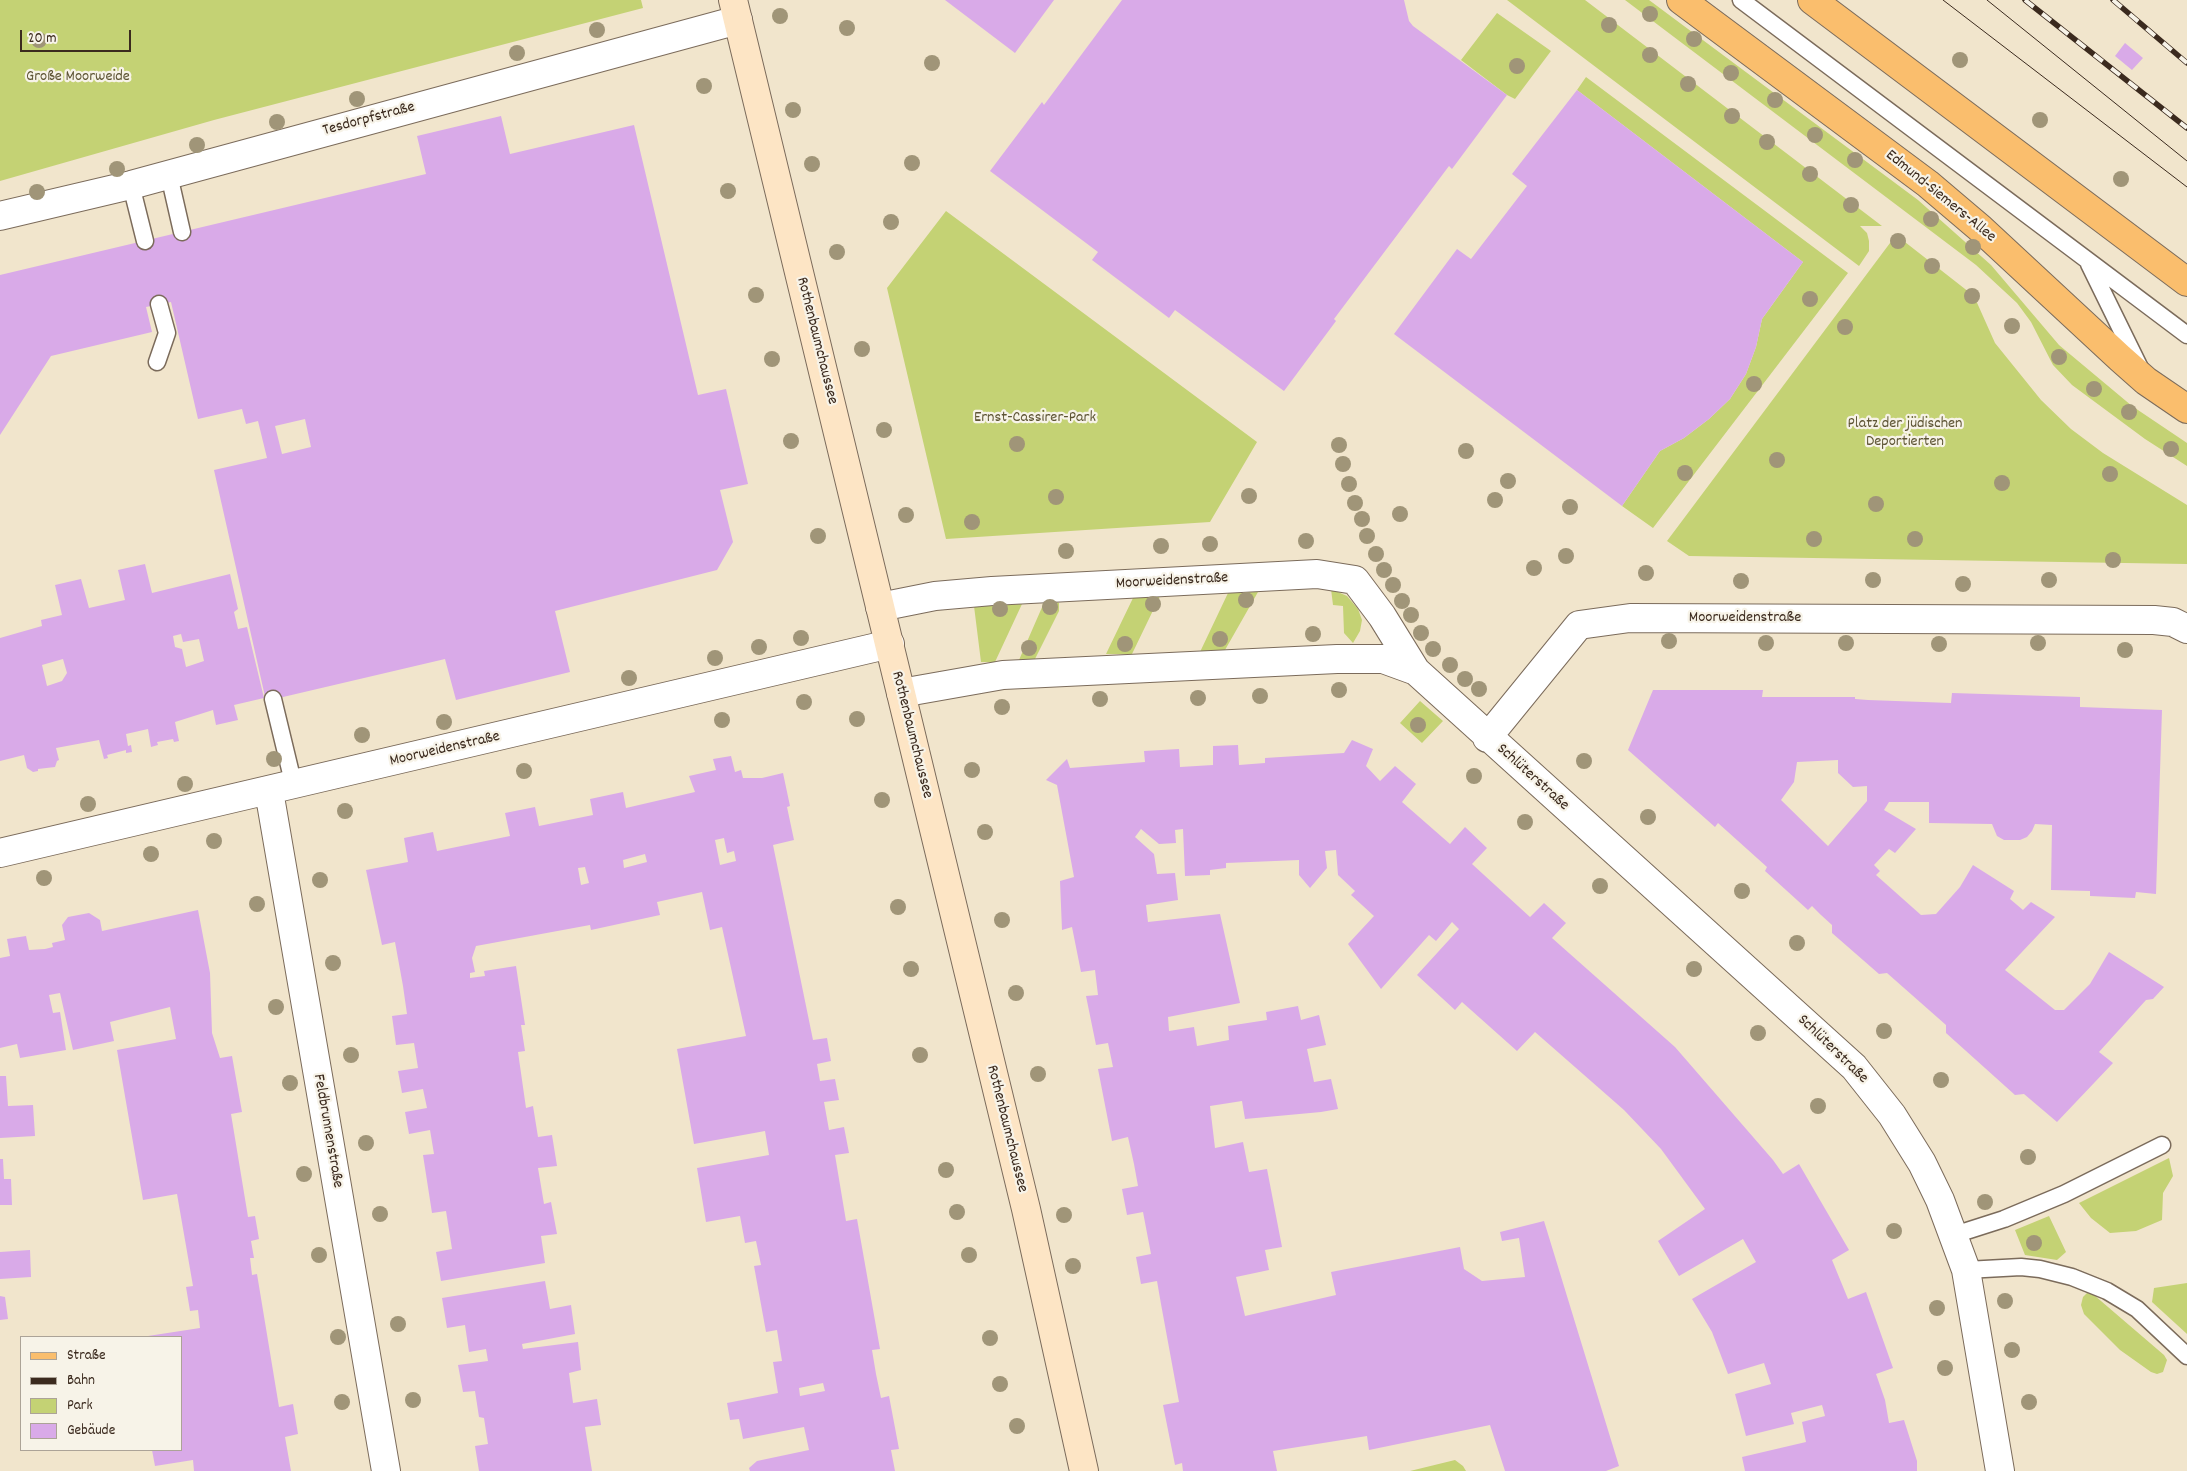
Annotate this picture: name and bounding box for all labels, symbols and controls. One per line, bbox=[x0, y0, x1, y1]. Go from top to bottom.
scale bar bbox=[22, 20, 134, 52]
text: 20 m bbox=[28, 28, 56, 50]
park label: Große Moorweide bbox=[26, 68, 130, 88]
street label: Tesdorpfstraße bbox=[321, 99, 417, 141]
street label: Edmund-Siemers-Allee bbox=[1881, 147, 1999, 247]
street label: Rothenbaumchaussee bbox=[791, 275, 841, 407]
park label: Ernst-Cassirer-Park bbox=[974, 409, 1096, 429]
park label: Platz der jüdischen Deportierten bbox=[1848, 415, 1962, 453]
street label: Moorweidenstraße bbox=[1115, 569, 1229, 595]
street label: Moorweidenstraße bbox=[1689, 609, 1801, 629]
street label: Rothenbaumchaussee bbox=[886, 669, 936, 801]
street label: Moorweidenstraße bbox=[388, 728, 502, 772]
street label: Schlüterstraße bbox=[1492, 740, 1572, 816]
street label: Schlüterstraße bbox=[1793, 1011, 1871, 1089]
street label: Rothenbaumchaussee bbox=[981, 1063, 1031, 1195]
street label: Feldbrunnenstraße bbox=[308, 1073, 346, 1189]
legend bbox=[20, 1336, 182, 1451]
text: Straße bbox=[67, 1345, 105, 1367]
text: Bahn bbox=[67, 1370, 95, 1392]
text: Park bbox=[67, 1395, 93, 1417]
text: Gebäude bbox=[67, 1420, 115, 1442]

